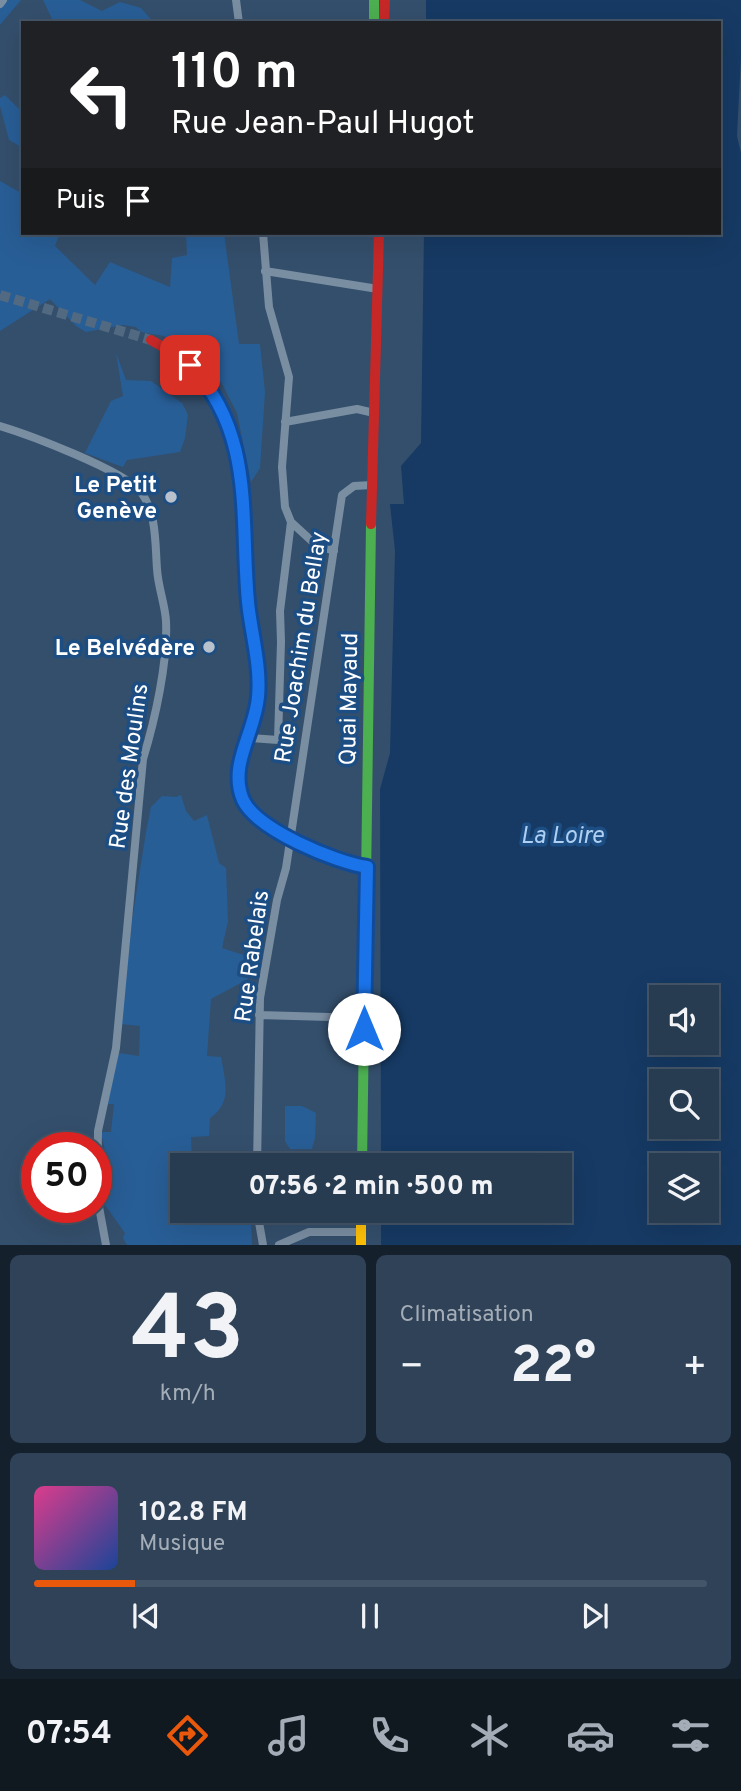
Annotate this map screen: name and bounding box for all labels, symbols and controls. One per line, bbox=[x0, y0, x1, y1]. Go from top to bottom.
text: 110 m bbox=[171, 44, 298, 106]
icon: left bbox=[56, 49, 147, 140]
text: Rue Jean-Paul Hugot bbox=[171, 105, 475, 145]
icon: arrive bbox=[119, 182, 157, 220]
text: Puis bbox=[56, 185, 105, 218]
pin bbox=[160, 335, 220, 395]
icon: arrive bbox=[171, 346, 209, 384]
place label: Le Petit Genève bbox=[74, 472, 157, 527]
marker: Le Petit Genève bbox=[163, 489, 179, 505]
street label: Rue Joachim du Bellay bbox=[270, 530, 335, 765]
street label: Quai Mayaud bbox=[335, 632, 366, 766]
place label: Le Belvédère bbox=[55, 635, 195, 664]
marker: Le Belvédère bbox=[201, 639, 217, 655]
street label: Rue des Moulins bbox=[105, 682, 156, 851]
water label: La Loire bbox=[520, 822, 604, 852]
street label: Rue Rabelais bbox=[230, 888, 277, 1024]
map controls bbox=[649, 985, 719, 1223]
button: sound bbox=[649, 985, 719, 1055]
position arrow bbox=[327, 992, 401, 1066]
button: search bbox=[649, 1069, 719, 1139]
speed limit sign: 50 bbox=[21, 1132, 112, 1223]
button: layers bbox=[649, 1153, 719, 1223]
text: 07:56 · 2 min · 500 m bbox=[248, 1171, 494, 1204]
text: 43 bbox=[131, 1277, 244, 1392]
text: Climatisation bbox=[400, 1301, 534, 1330]
text: 22° bbox=[511, 1335, 596, 1401]
text: − bbox=[400, 1344, 424, 1393]
text: + bbox=[682, 1344, 707, 1393]
text: km/h bbox=[160, 1380, 216, 1409]
text: 102.8 FM bbox=[139, 1497, 248, 1530]
text: Musique bbox=[139, 1530, 225, 1559]
icon: previous bbox=[127, 1597, 165, 1635]
icon: pause bbox=[351, 1597, 389, 1635]
icon: next bbox=[576, 1597, 614, 1635]
icon: directions bbox=[163, 1711, 212, 1760]
icon: music bbox=[264, 1711, 313, 1760]
icon: phone bbox=[365, 1711, 414, 1760]
icon: climate bbox=[465, 1711, 514, 1760]
icon: car bbox=[566, 1711, 615, 1760]
icon: filters bbox=[666, 1711, 715, 1760]
text: 07:54 bbox=[26, 1715, 112, 1755]

